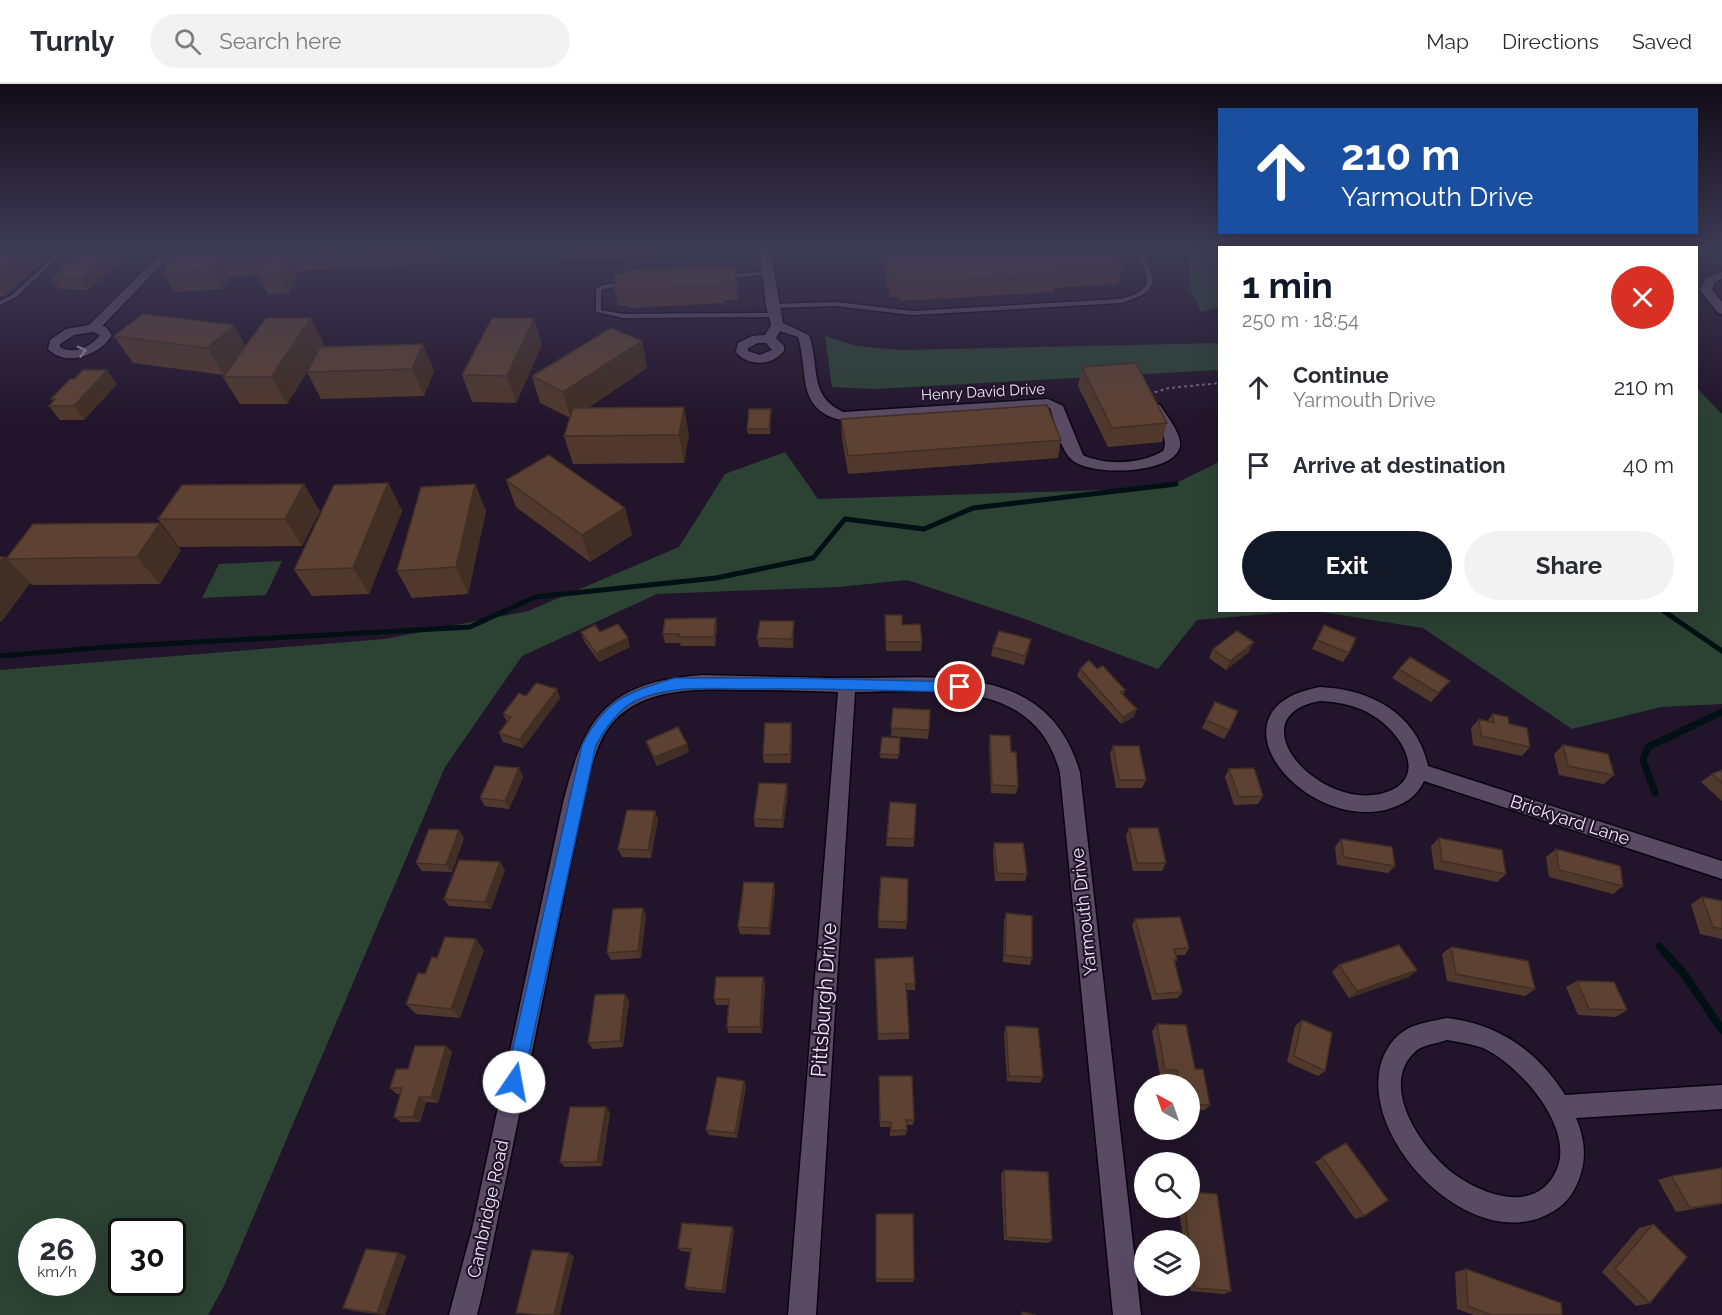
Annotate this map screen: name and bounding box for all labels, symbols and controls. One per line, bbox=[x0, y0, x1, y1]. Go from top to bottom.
search box bbox=[150, 14, 570, 68]
text: Turnly bbox=[30, 25, 114, 58]
icon: search bbox=[171, 25, 204, 58]
text: Search here bbox=[219, 28, 341, 54]
text: Map bbox=[1426, 29, 1469, 54]
text: Directions bbox=[1502, 29, 1599, 54]
text: Saved bbox=[1632, 29, 1692, 54]
text: 210 m bbox=[1341, 131, 1460, 180]
icon: ahead bbox=[1242, 132, 1320, 210]
text: Yarmouth Drive bbox=[1341, 181, 1533, 212]
text: 1 min bbox=[1242, 264, 1333, 306]
button: close bbox=[1611, 266, 1674, 329]
text: 250 m · 18:54 bbox=[1242, 308, 1359, 332]
one-way arrow bbox=[77, 346, 87, 359]
text: Continue bbox=[1293, 362, 1389, 388]
icon: ahead bbox=[1242, 371, 1275, 404]
text: 210 m bbox=[1614, 374, 1674, 400]
street label: Henry David Drive bbox=[921, 380, 1046, 404]
text: Yarmouth Drive bbox=[1293, 388, 1435, 412]
icon: arrive bbox=[1242, 449, 1275, 482]
text: Arrive at destination bbox=[1293, 452, 1506, 478]
text: 40 m bbox=[1623, 452, 1674, 478]
button: Exit bbox=[1242, 531, 1452, 600]
button: Share bbox=[1464, 531, 1674, 600]
pin bbox=[934, 661, 985, 712]
icon: arrive bbox=[943, 670, 976, 703]
street label: Brickyard Lane bbox=[1508, 790, 1633, 849]
street label: Yarmouth Drive bbox=[1066, 847, 1101, 977]
street label: Pittsburgh Drive bbox=[806, 922, 841, 1078]
position arrow bbox=[482, 1050, 546, 1114]
north arrow bbox=[1134, 1074, 1200, 1140]
map controls bbox=[1134, 1074, 1200, 1296]
street label: Cambridge Road bbox=[463, 1138, 512, 1280]
button: search bbox=[1134, 1152, 1200, 1218]
speed limit sign: 30 bbox=[108, 1218, 186, 1296]
button: layers bbox=[1134, 1230, 1200, 1296]
text: 26 bbox=[39, 1232, 75, 1267]
text: km/h bbox=[37, 1263, 77, 1281]

